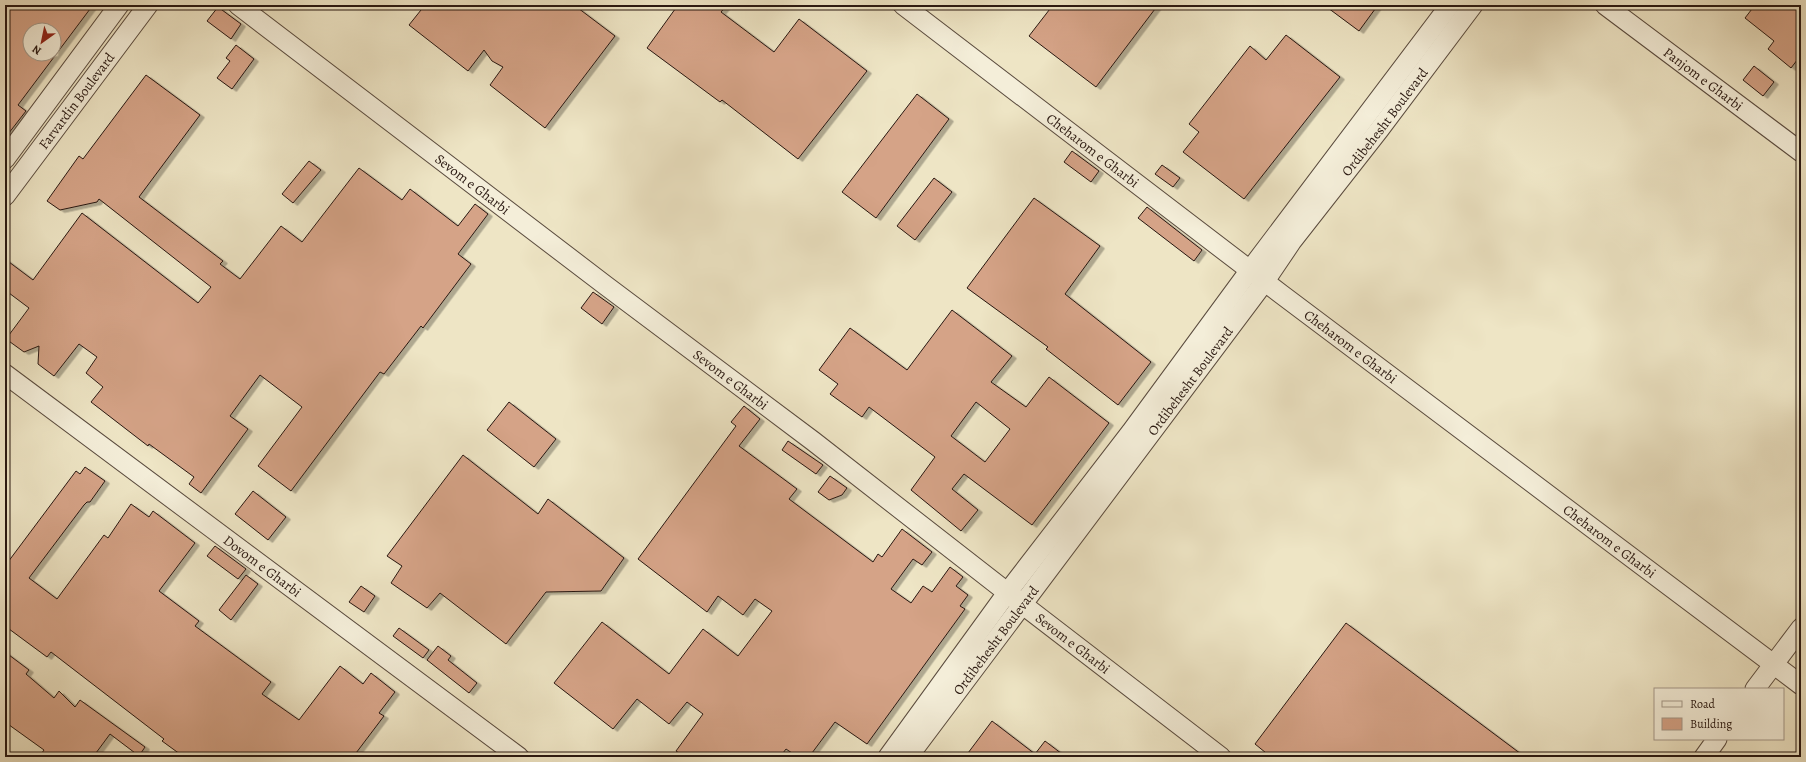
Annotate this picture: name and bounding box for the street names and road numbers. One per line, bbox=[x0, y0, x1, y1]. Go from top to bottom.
street label: Panjom e Gharbi bbox=[1660, 43, 1747, 115]
street label: Farvardin Boulevard bbox=[34, 48, 119, 153]
street label: Ordibehesht Boulevard bbox=[1337, 63, 1432, 180]
street label: Cheharom e Gharbi bbox=[1043, 109, 1143, 192]
street label: Sevom e Gharbi bbox=[431, 149, 514, 219]
street label: Cheharom e Gharbi bbox=[1300, 305, 1401, 388]
street label: Ordibehesht Boulevard bbox=[1143, 322, 1237, 439]
street label: Sevom e Gharbi bbox=[689, 345, 772, 414]
street label: Cheharom e Gharbi bbox=[1559, 500, 1660, 582]
street label: Dovom e Gharbi bbox=[220, 530, 305, 601]
street label: Ordibehesht Boulevard bbox=[948, 581, 1043, 699]
street label: Sevom e Gharbi bbox=[1032, 608, 1114, 678]

